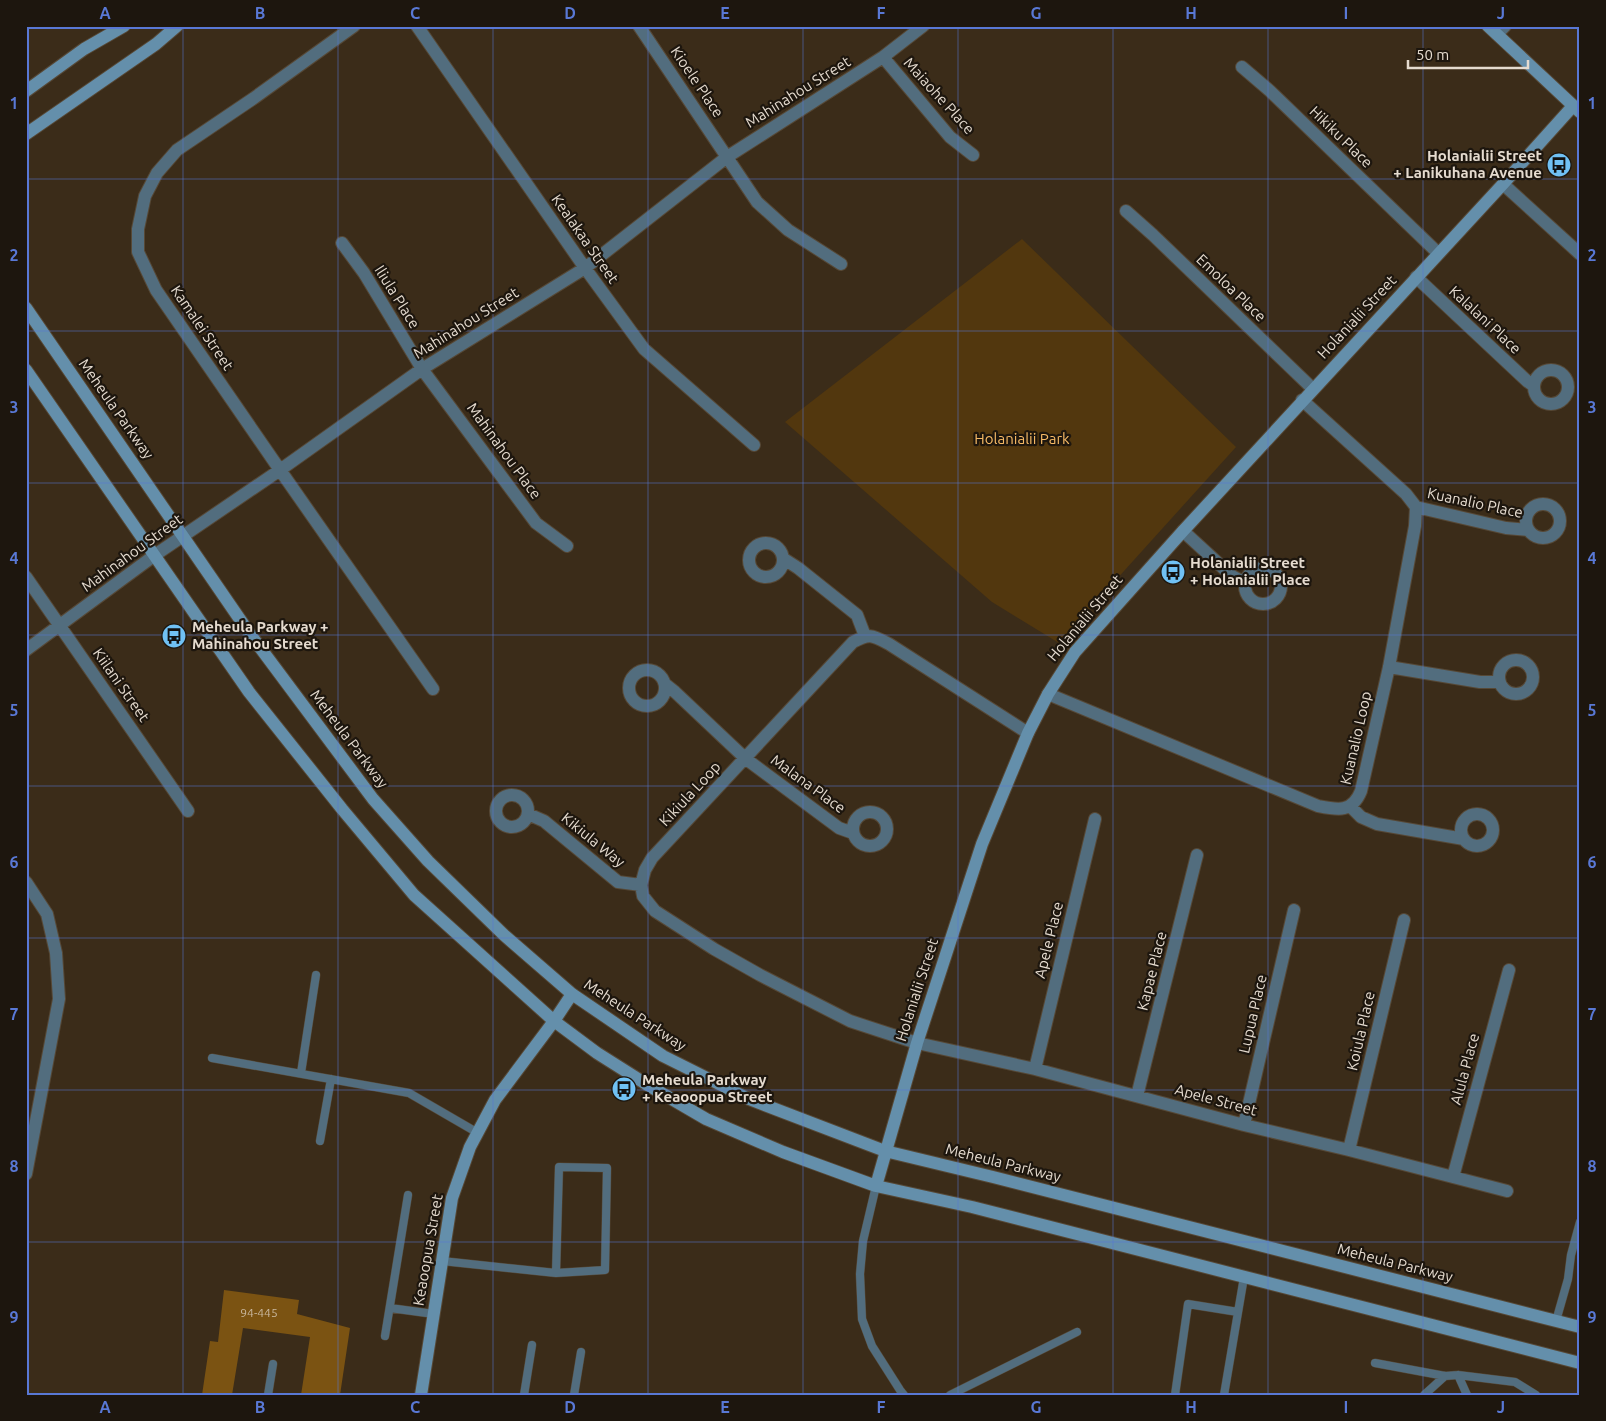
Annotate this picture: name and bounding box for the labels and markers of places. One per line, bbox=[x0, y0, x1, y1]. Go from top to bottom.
place label: Holanialii Street + Lanikuhana Avenue bbox=[1393, 147, 1543, 181]
bus stop icon: Holanialii Street + Lanikuhana Avenue bbox=[1546, 152, 1572, 178]
place label: Holanialii Street + Holanialii Place bbox=[1190, 554, 1310, 588]
bus stop icon: Holanialii Street + Holanialii Place bbox=[1160, 559, 1186, 585]
place label: Meheula Parkway + Mahinahou Street bbox=[192, 618, 328, 652]
bus stop icon: Meheula Parkway + Mahinahou Street bbox=[161, 623, 187, 649]
place label: Meheula Parkway + Keaoopua Street bbox=[642, 1071, 773, 1105]
bus stop icon: Meheula Parkway + Keaoopua Street bbox=[611, 1076, 637, 1102]

